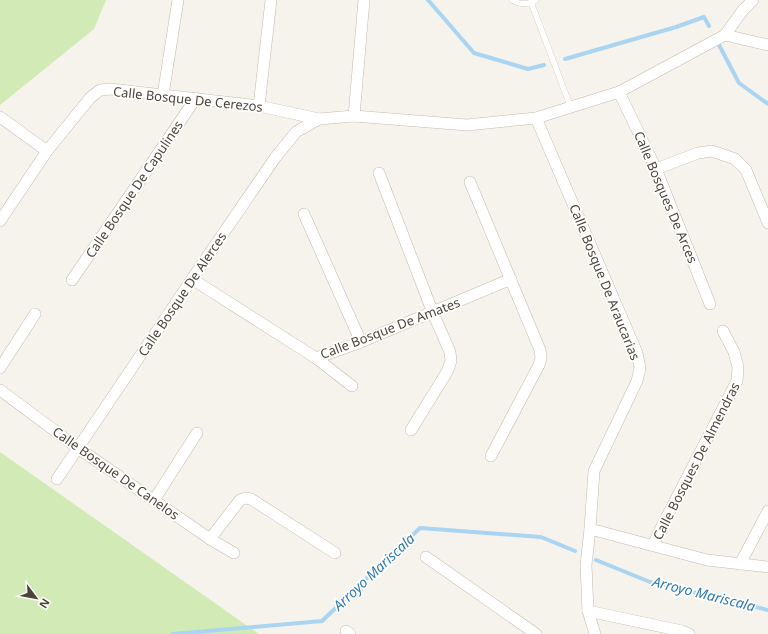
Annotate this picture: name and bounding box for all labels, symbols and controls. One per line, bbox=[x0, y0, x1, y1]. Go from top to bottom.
street label: Calle Bosque De Cerezos bbox=[112, 82, 264, 116]
street label: Calle Bosque De Capulines bbox=[81, 117, 187, 261]
street label: Calle Bosques De Arces bbox=[630, 128, 702, 266]
street label: Calle Bosque De Araucarias bbox=[565, 201, 645, 363]
street label: Calle Bosque De Alerces bbox=[134, 228, 230, 360]
street label: Calle Bosque De Amates bbox=[317, 293, 463, 363]
street label: Calle Bosques De Almendras bbox=[648, 379, 744, 543]
street label: Calle Bosque De Canelos bbox=[49, 422, 183, 524]
water label: Arroyo Mariscala bbox=[328, 529, 419, 615]
water label: Arroyo Mariscala bbox=[650, 571, 758, 615]
north arrow bbox=[16, 578, 56, 618]
text: N bbox=[36, 596, 54, 611]

